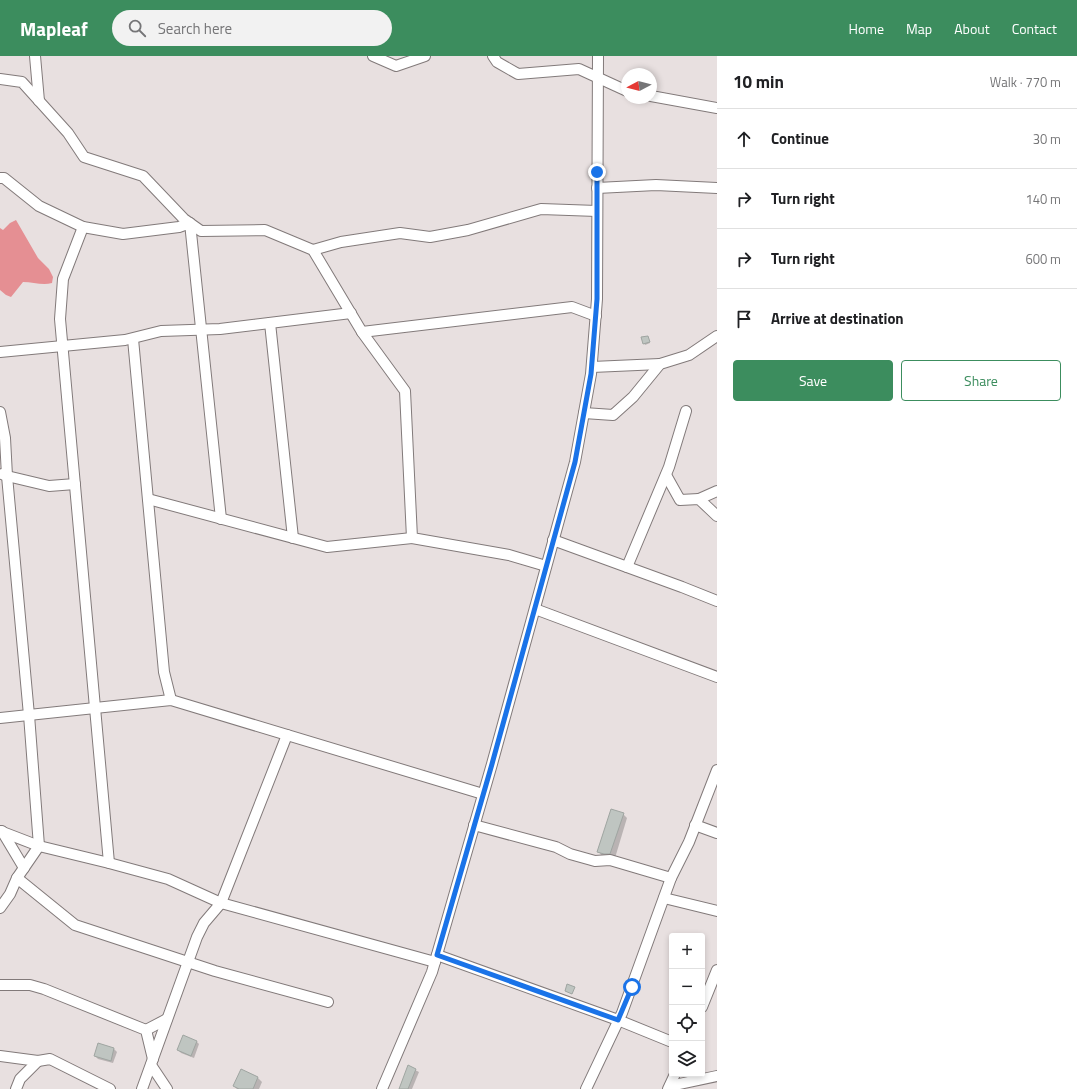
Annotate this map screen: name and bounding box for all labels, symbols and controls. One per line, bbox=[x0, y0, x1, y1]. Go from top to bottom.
search box bbox=[112, 10, 392, 46]
text: Mapleaf bbox=[20, 14, 88, 43]
icon: search bbox=[126, 17, 148, 39]
text: Search here bbox=[158, 17, 232, 40]
text: Home bbox=[849, 18, 884, 39]
text: Map bbox=[906, 18, 932, 39]
text: About bbox=[954, 18, 990, 39]
text: Contact bbox=[1012, 18, 1057, 39]
north arrow bbox=[621, 68, 657, 104]
text: 10 min bbox=[733, 69, 784, 95]
text: Walk · 770 m bbox=[990, 72, 1061, 92]
text: Continue bbox=[771, 127, 829, 150]
icon: ahead bbox=[733, 128, 755, 150]
text: 30 m bbox=[1033, 129, 1061, 149]
route end bbox=[588, 163, 606, 181]
text: Turn right bbox=[771, 187, 835, 210]
icon: right bbox=[733, 188, 755, 210]
text: 140 m bbox=[1025, 189, 1061, 209]
text: Turn right bbox=[771, 247, 835, 270]
icon: right bbox=[733, 248, 755, 270]
text: 600 m bbox=[1025, 249, 1061, 269]
text: Arrive at destination bbox=[771, 307, 904, 330]
icon: arrive bbox=[733, 308, 755, 330]
button: Save bbox=[733, 360, 893, 401]
button: Share bbox=[901, 360, 1061, 401]
map controls bbox=[669, 933, 705, 1077]
button: + bbox=[669, 933, 705, 969]
button: − bbox=[669, 969, 705, 1005]
route start bbox=[623, 978, 641, 996]
button: locate bbox=[669, 1005, 705, 1041]
button: layers bbox=[669, 1041, 705, 1077]

